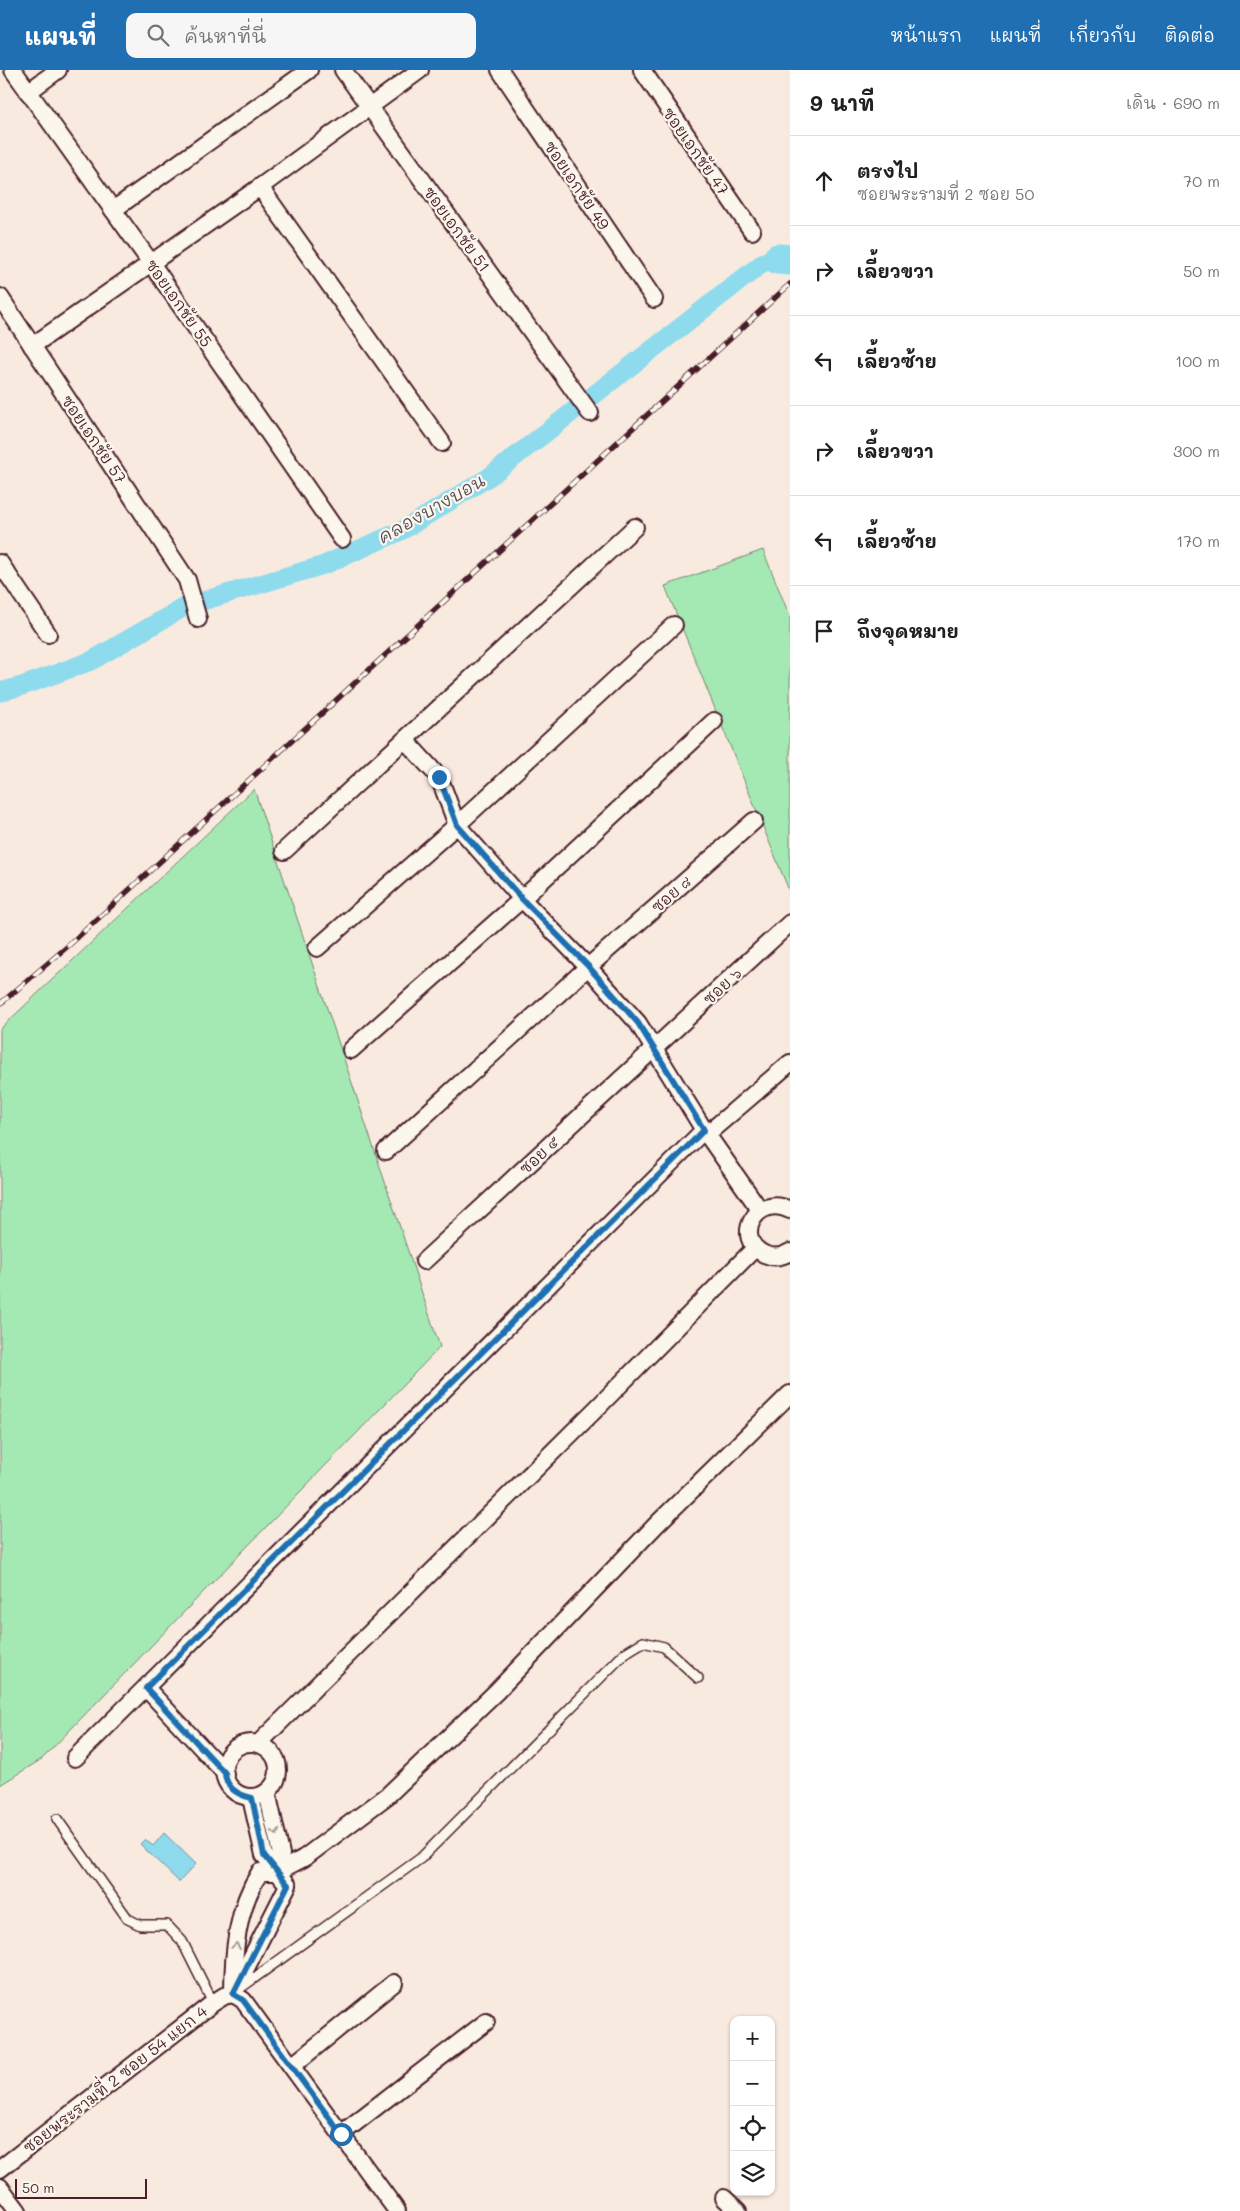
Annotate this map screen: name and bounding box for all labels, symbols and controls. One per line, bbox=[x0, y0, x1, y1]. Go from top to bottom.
search box bbox=[126, 13, 476, 58]
text: แผนที่ bbox=[25, 20, 96, 51]
icon: search bbox=[144, 21, 172, 49]
text: ค้นหาที่นี่ bbox=[184, 23, 266, 48]
text: หน้าแรก bbox=[890, 23, 962, 47]
text: แผนที่ bbox=[990, 23, 1041, 47]
text: เกี่ยวกับ bbox=[1069, 23, 1136, 47]
text: ติดต่อ bbox=[1164, 23, 1215, 47]
text: 9 นาที bbox=[810, 89, 875, 116]
text: เดิน · 690 m bbox=[1126, 92, 1220, 113]
street label: ซอยเอกชัย 47 bbox=[658, 102, 735, 199]
street label: ซอยเอกชัย 49 bbox=[540, 136, 615, 233]
text: ตรงไป bbox=[857, 158, 918, 183]
icon: ahead bbox=[810, 167, 838, 195]
text: 70 m bbox=[1183, 170, 1220, 191]
street label: ซอยเอกชัย 51 bbox=[419, 181, 496, 276]
text: ซอยพระรามที่ 2 ซอย 50 bbox=[857, 183, 1034, 204]
street label: ซอยเอกชัย 55 bbox=[141, 254, 218, 351]
icon: right bbox=[810, 257, 838, 285]
text: เลี้ยวขวา bbox=[857, 258, 934, 283]
text: 50 m bbox=[1183, 260, 1220, 281]
icon: left bbox=[810, 347, 838, 375]
text: เลี้ยวซ้าย bbox=[857, 348, 937, 373]
text: 100 m bbox=[1175, 350, 1220, 371]
street label: ซอยเอกชัย 57 bbox=[57, 390, 132, 487]
icon: right bbox=[810, 437, 838, 465]
text: เลี้ยวขวา bbox=[857, 438, 934, 463]
text: 300 m bbox=[1173, 440, 1220, 461]
water label: คลองบางบอน bbox=[373, 468, 490, 549]
icon: left bbox=[810, 527, 838, 555]
text: เลี้ยวซ้าย bbox=[857, 528, 937, 553]
text: 170 m bbox=[1176, 530, 1220, 551]
icon: arrive bbox=[810, 617, 838, 645]
text: ถึงจุดหมาย bbox=[857, 618, 959, 643]
route end bbox=[428, 766, 451, 789]
street label: ซอย ๘ bbox=[646, 870, 695, 917]
street label: ซอย ๖ bbox=[698, 962, 746, 1009]
street label: ซอย ๕ bbox=[514, 1131, 563, 1178]
one-way arrow bbox=[270, 1827, 281, 1836]
one-way arrow bbox=[230, 1941, 240, 1950]
street label: ซอยพระรามที่ 2 ซอย 54 แยก 4 bbox=[16, 1996, 212, 2157]
map controls bbox=[730, 2016, 775, 2196]
button: + bbox=[730, 2016, 775, 2061]
button: − bbox=[730, 2061, 775, 2106]
button: locate bbox=[730, 2106, 775, 2151]
route start bbox=[330, 2123, 353, 2146]
button: layers bbox=[730, 2151, 775, 2196]
scale bar bbox=[15, 2176, 148, 2199]
text: 50 m bbox=[22, 2178, 54, 2197]

